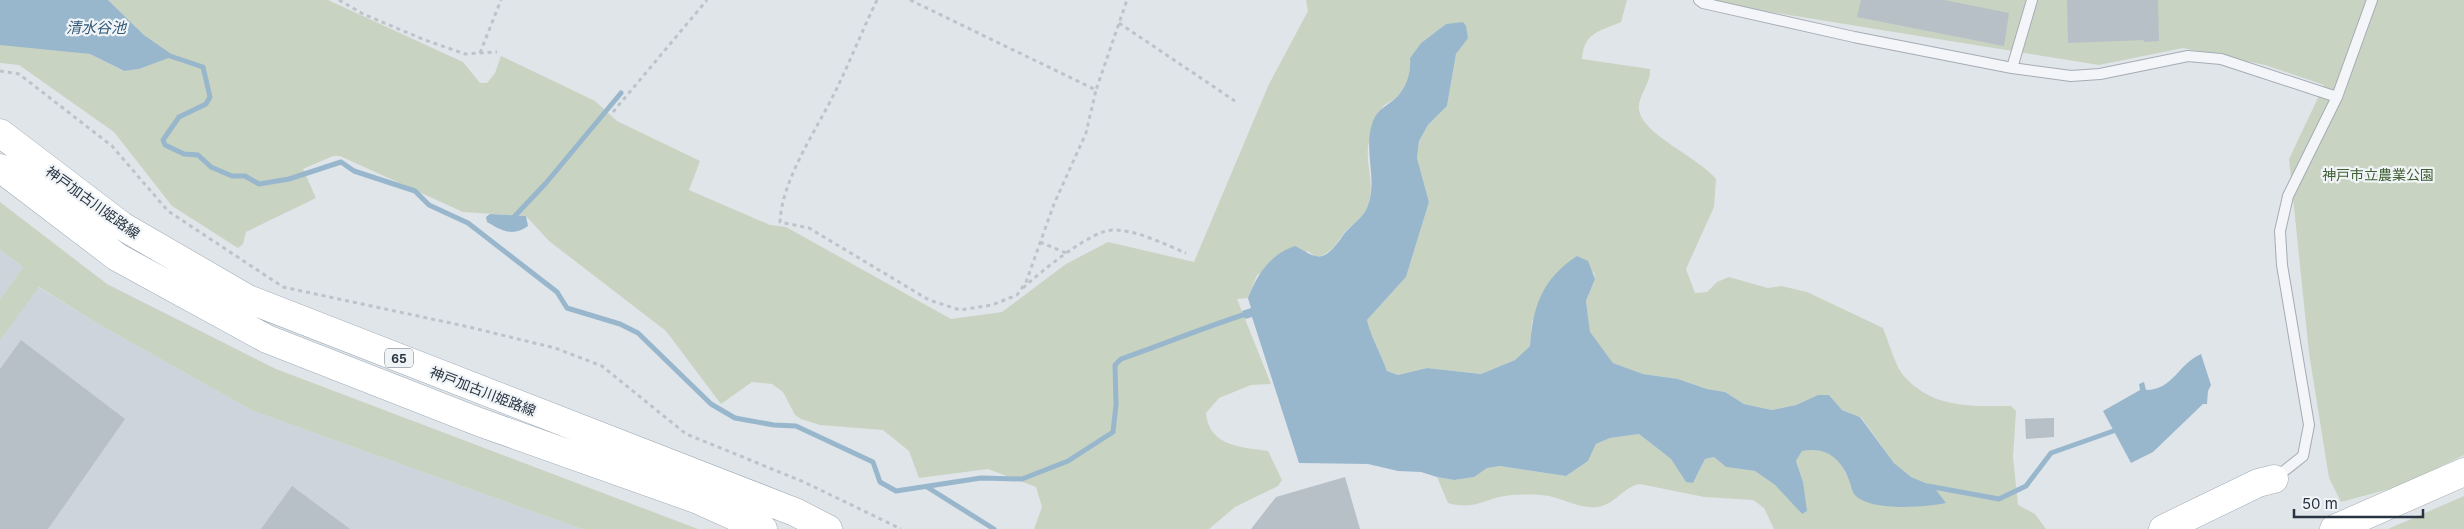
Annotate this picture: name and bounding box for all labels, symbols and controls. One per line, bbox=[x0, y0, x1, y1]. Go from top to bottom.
water label: 清水谷池 bbox=[66, 18, 128, 37]
street label: 神戸加古川姫路線 bbox=[43, 162, 143, 242]
park label: 神戸市立農業公園 bbox=[2322, 166, 2434, 183]
road number: 65 bbox=[385, 348, 413, 368]
street label: 神戸加古川姫路線 bbox=[428, 363, 538, 419]
scale bar bbox=[2294, 486, 2423, 518]
text: 50 m bbox=[2302, 494, 2338, 513]

